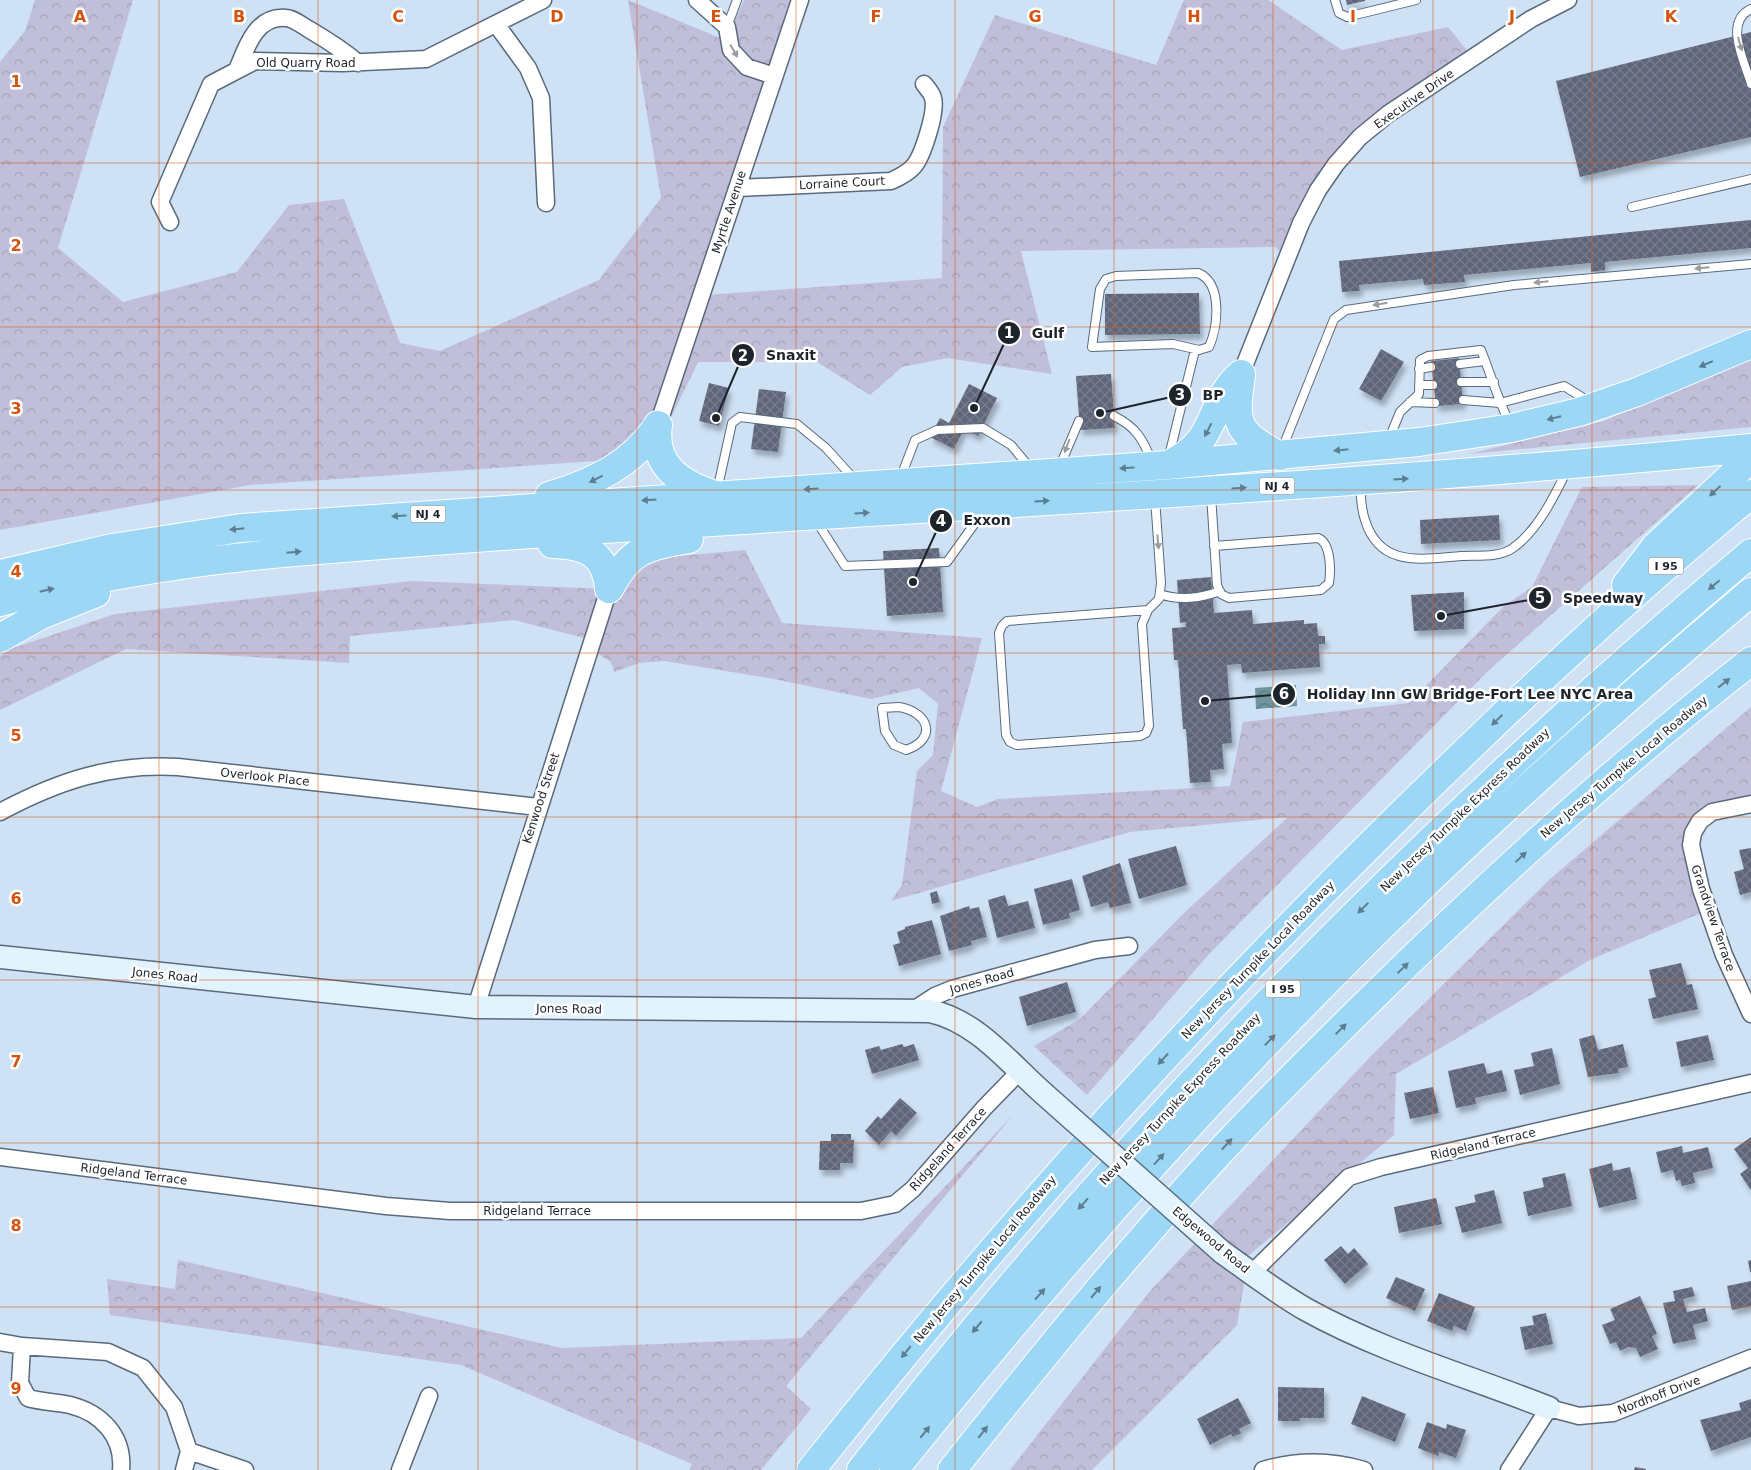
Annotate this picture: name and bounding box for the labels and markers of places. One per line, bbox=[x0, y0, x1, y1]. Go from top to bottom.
callout: Gulf bbox=[997, 318, 1074, 347]
callout: Snaxit bbox=[731, 341, 826, 370]
callout: BP bbox=[1167, 380, 1233, 409]
callout: Exxon bbox=[928, 506, 1020, 535]
callout: Speedway bbox=[1528, 583, 1653, 612]
callout: Holiday Inn GW Bridge-Fort Lee NYC Area bbox=[1271, 680, 1643, 709]

